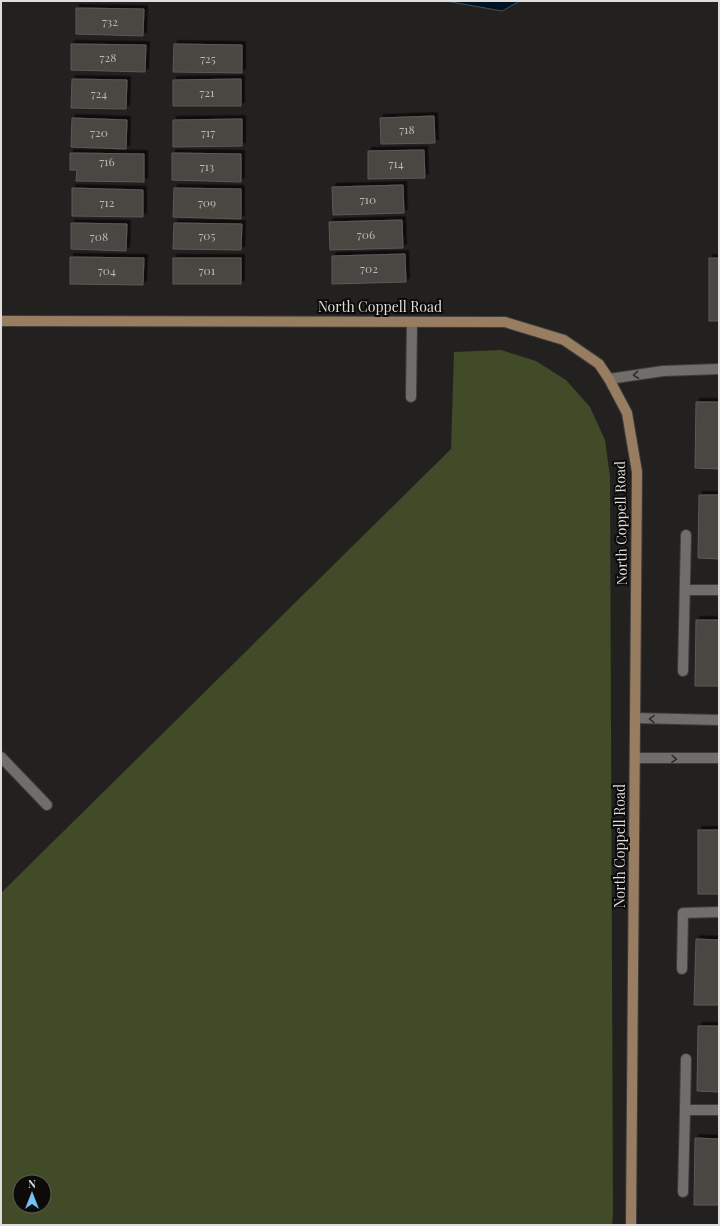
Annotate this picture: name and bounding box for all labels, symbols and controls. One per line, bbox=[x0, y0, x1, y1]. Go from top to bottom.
house number: 732 bbox=[102, 13, 118, 29]
house number: 728 bbox=[100, 49, 116, 65]
house number: 725 bbox=[200, 50, 216, 66]
house number: 721 bbox=[199, 84, 215, 100]
house number: 724 bbox=[91, 85, 107, 101]
house number: 718 bbox=[399, 121, 415, 137]
house number: 720 bbox=[90, 124, 108, 140]
house number: 717 bbox=[201, 124, 215, 140]
house number: 716 bbox=[99, 153, 115, 169]
house number: 714 bbox=[388, 155, 404, 171]
house number: 713 bbox=[200, 158, 214, 174]
house number: 710 bbox=[360, 191, 376, 207]
house number: 712 bbox=[99, 194, 115, 210]
house number: 709 bbox=[198, 194, 216, 210]
house number: 706 bbox=[357, 226, 375, 242]
house number: 705 bbox=[198, 227, 216, 243]
house number: 708 bbox=[90, 228, 108, 244]
house number: 702 bbox=[360, 260, 378, 276]
house number: 704 bbox=[98, 262, 116, 278]
house number: 701 bbox=[199, 262, 216, 278]
street label: North Coppell Road bbox=[318, 297, 442, 316]
one-way arrow bbox=[633, 370, 639, 379]
street label: North Coppell Road bbox=[610, 461, 631, 585]
one-way arrow bbox=[649, 715, 655, 723]
one-way arrow bbox=[671, 754, 677, 763]
street label: North Coppell Road bbox=[610, 784, 629, 908]
north arrow bbox=[12, 1174, 52, 1214]
text: N bbox=[28, 1176, 36, 1191]

